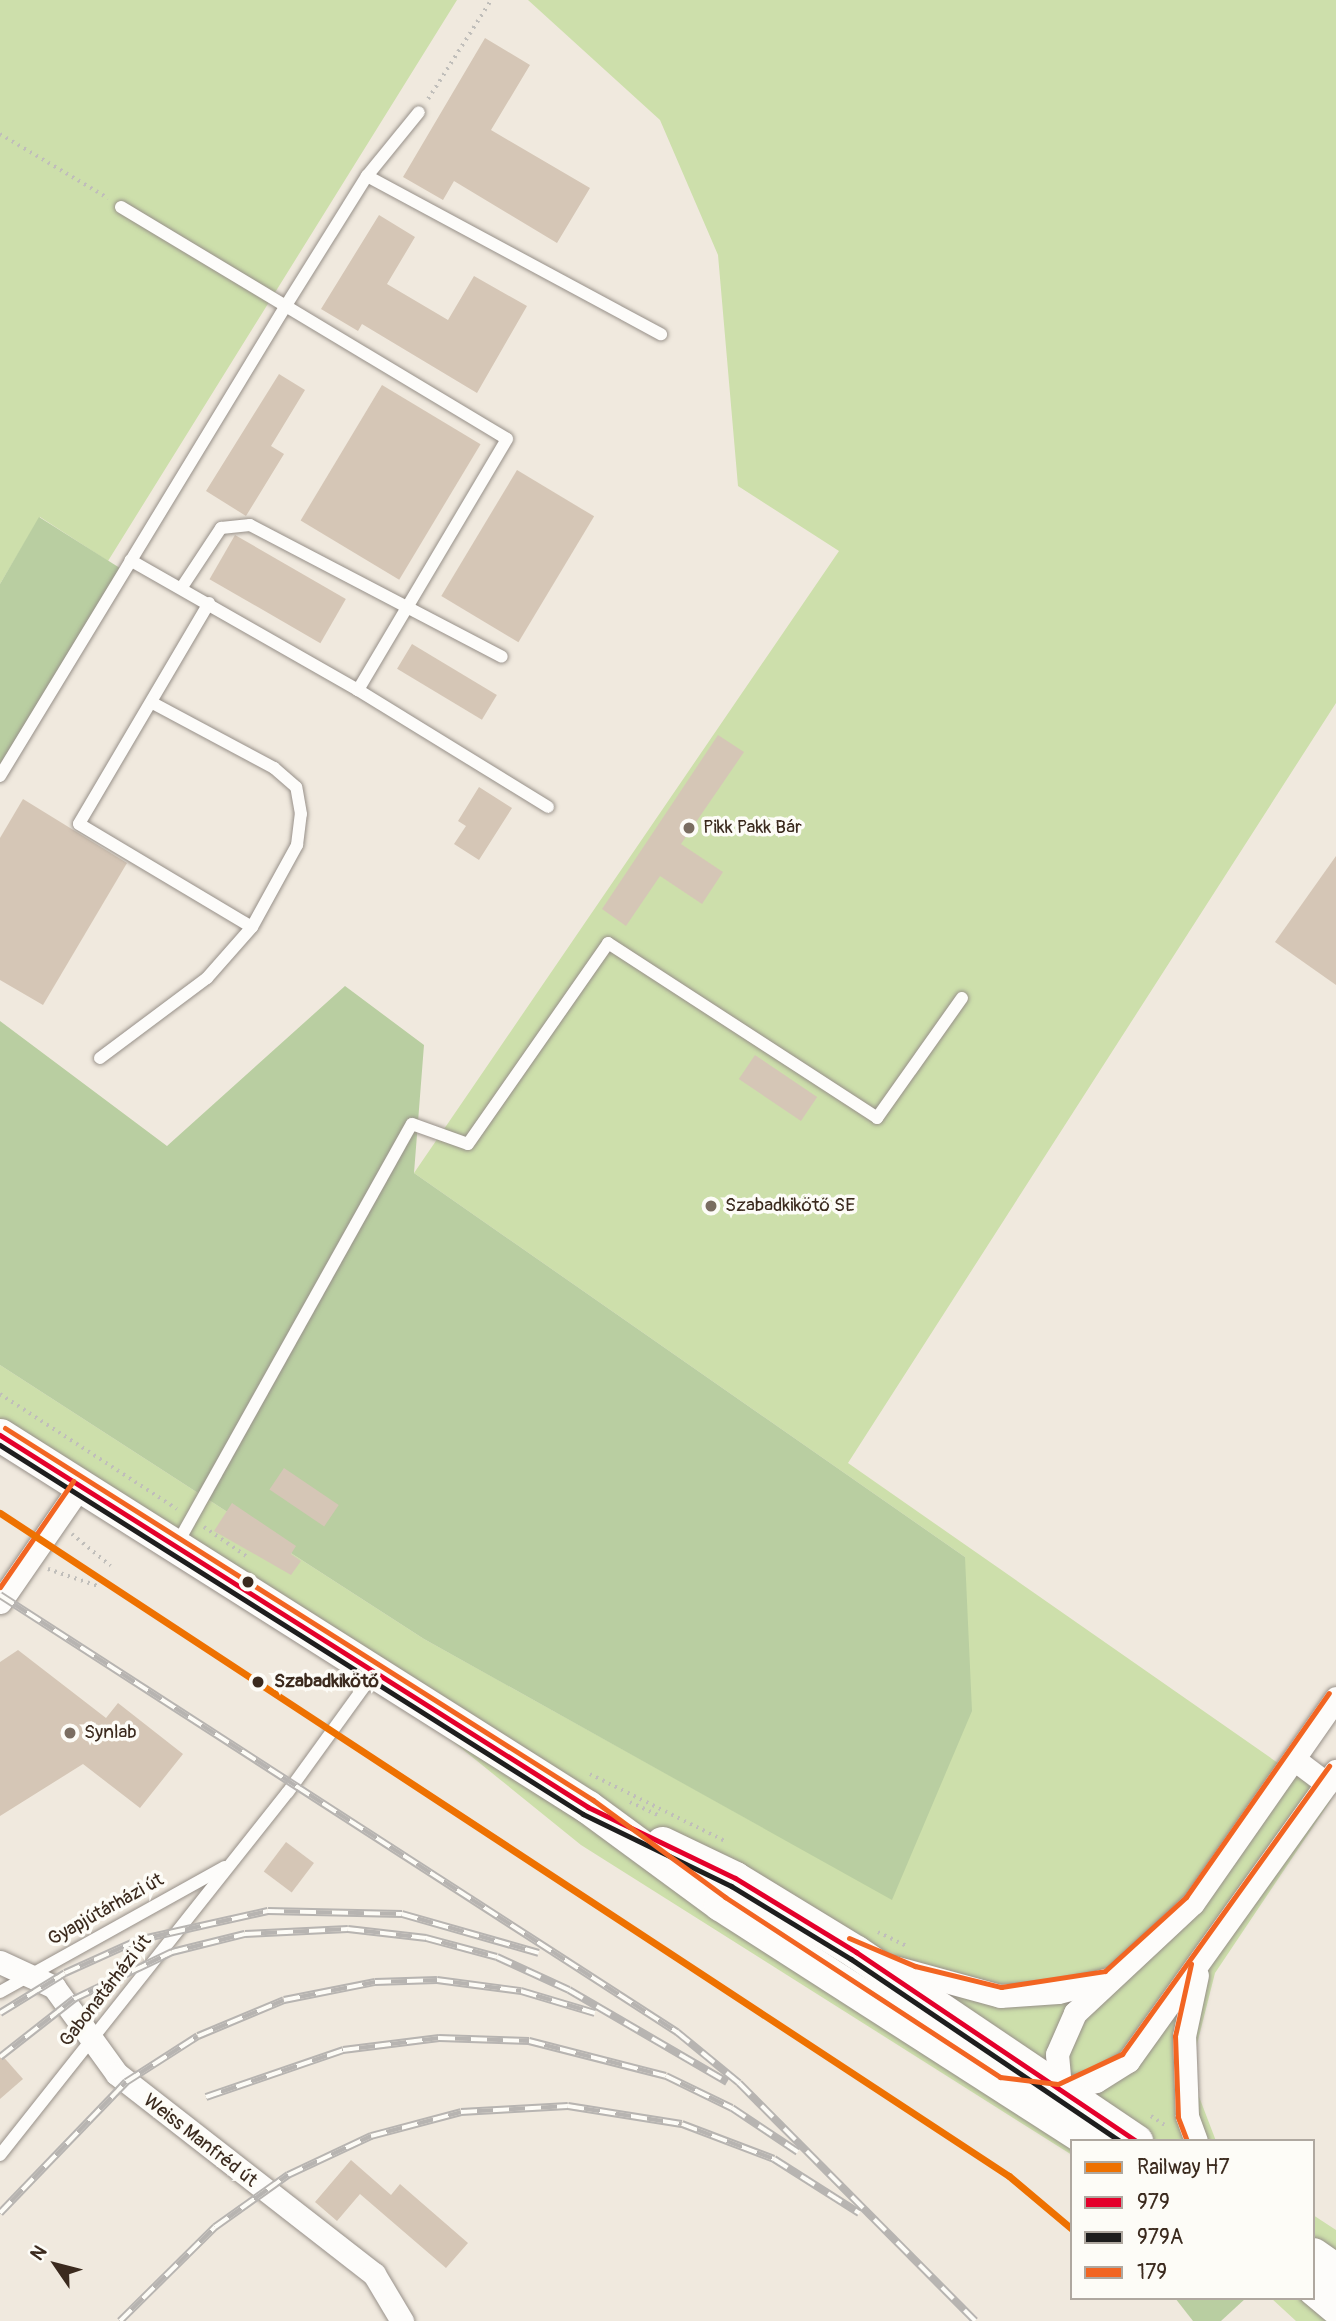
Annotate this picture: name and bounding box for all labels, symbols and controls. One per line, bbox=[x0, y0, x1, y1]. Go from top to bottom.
place label: Pikk Pakk Bár bbox=[703, 817, 802, 839]
marker: Pikk Pakk Bár bbox=[681, 820, 697, 836]
place label: Szabadkikötő SE bbox=[725, 1195, 855, 1217]
marker: Szabadkikötő SE bbox=[703, 1198, 719, 1214]
unlabelled marker bbox=[241, 1575, 255, 1589]
place label: Szabadkikötő bbox=[274, 1671, 379, 1693]
marker: Szabadkikötő bbox=[248, 1672, 268, 1692]
place label: Synlab bbox=[84, 1722, 137, 1744]
marker: Synlab bbox=[62, 1725, 78, 1741]
street label: Gyapjútárházi út bbox=[44, 1869, 168, 1951]
street label: Gabonatárházi út bbox=[55, 1930, 157, 2052]
street label: Weiss Manfréd út bbox=[138, 2089, 262, 2193]
legend bbox=[1070, 2139, 1315, 2300]
text: Railway H7 bbox=[1137, 2154, 1230, 2181]
text: 979 bbox=[1137, 2189, 1170, 2216]
text: 979A bbox=[1137, 2224, 1183, 2251]
north arrow bbox=[21, 2230, 91, 2300]
text: N bbox=[25, 2241, 52, 2265]
text: 179 bbox=[1137, 2259, 1167, 2286]

